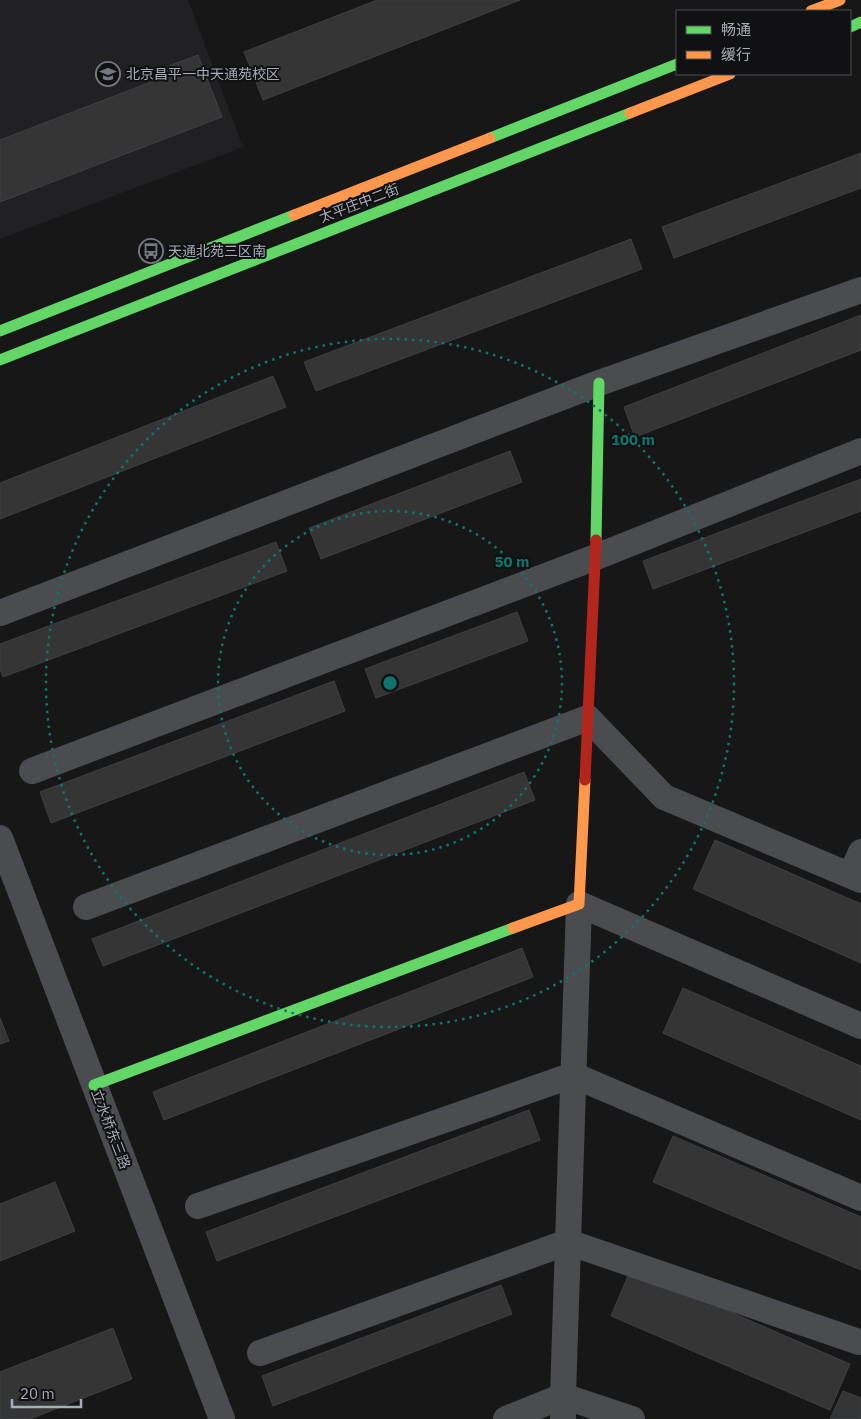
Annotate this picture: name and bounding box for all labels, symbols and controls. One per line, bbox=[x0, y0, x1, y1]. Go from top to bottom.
legend bbox=[676, 10, 851, 75]
text: 畅通 bbox=[721, 20, 751, 39]
text: 缓行 bbox=[721, 45, 751, 64]
school or university icon: 北京昌平一中天通苑校区 bbox=[95, 61, 121, 87]
place label: 北京昌平一中天通苑校区 bbox=[126, 65, 280, 83]
street label: 太平庄中二街 bbox=[317, 180, 401, 226]
bus stop icon: 天通北苑三区南 bbox=[138, 238, 164, 264]
place label: 天通北苑三区南 bbox=[168, 242, 266, 260]
text: 100 m bbox=[611, 430, 655, 449]
text: 50 m bbox=[495, 552, 529, 571]
centre of rings bbox=[381, 674, 399, 692]
street label: 立水桥东三路 bbox=[88, 1087, 134, 1171]
scale bar bbox=[12, 1376, 81, 1408]
text: 20 m bbox=[20, 1384, 55, 1403]

